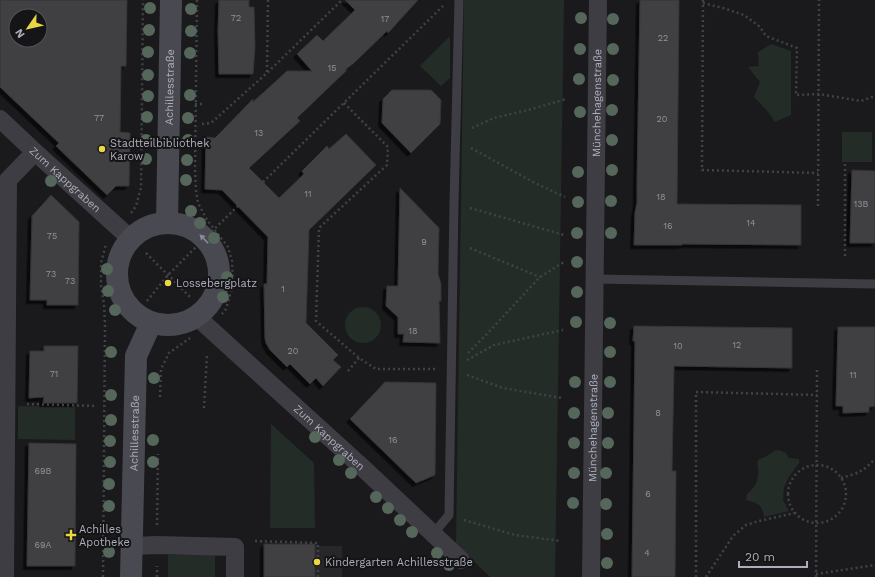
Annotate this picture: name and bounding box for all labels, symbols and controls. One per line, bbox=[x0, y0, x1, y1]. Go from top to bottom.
north arrow bbox=[8, 8, 48, 48]
house number: 72 bbox=[231, 13, 241, 23]
house number: 17 bbox=[381, 14, 389, 24]
text: N bbox=[12, 26, 28, 40]
house number: 22 bbox=[658, 33, 668, 43]
street label: Achillesstraße bbox=[162, 49, 177, 125]
street label: Münchehagenstraße bbox=[590, 49, 604, 157]
house number: 15 bbox=[328, 63, 336, 73]
house number: 77 bbox=[94, 113, 104, 123]
house number: 20 bbox=[657, 114, 668, 124]
house number: 13 bbox=[255, 128, 263, 138]
place label: Stadtteilbibliothek Karow bbox=[110, 137, 209, 163]
street label: Zum Kappgraben bbox=[27, 144, 104, 215]
marker: Stadtteilbibliothek Karow bbox=[97, 144, 107, 154]
house number: 11 bbox=[304, 189, 312, 199]
house number: 18 bbox=[656, 192, 666, 202]
house number: 13B bbox=[854, 199, 868, 209]
house number: 14 bbox=[746, 218, 756, 228]
house number: 16 bbox=[664, 221, 672, 231]
house number: 75 bbox=[47, 231, 57, 241]
one-way arrow bbox=[200, 235, 209, 244]
house number: 9 bbox=[421, 237, 427, 247]
house number: 73 bbox=[46, 269, 56, 279]
house number: 73 bbox=[65, 276, 75, 286]
place label: Lossebergplatz bbox=[176, 277, 257, 290]
marker: Lossebergplatz bbox=[163, 278, 173, 288]
house number: 1 bbox=[281, 284, 285, 294]
house number: 18 bbox=[408, 326, 418, 336]
house number: 12 bbox=[733, 340, 741, 350]
house number: 10 bbox=[673, 341, 683, 351]
house number: 20 bbox=[288, 346, 299, 356]
house number: 71 bbox=[50, 369, 58, 379]
house number: 11 bbox=[849, 370, 857, 380]
street label: Münchehagenstraße bbox=[586, 374, 600, 482]
street label: Achillesstraße bbox=[127, 395, 142, 471]
street label: Zum Kappgraben bbox=[291, 402, 368, 473]
house number: 8 bbox=[655, 408, 661, 418]
house number: 16 bbox=[389, 435, 397, 445]
house number: 69B bbox=[35, 466, 52, 476]
house number: 6 bbox=[645, 489, 651, 499]
place label: Achilles Apotheke bbox=[79, 523, 130, 549]
marker: Achilles Apotheke bbox=[66, 530, 76, 540]
house number: 69A bbox=[35, 540, 51, 550]
scale bar bbox=[739, 543, 807, 569]
house number: 4 bbox=[644, 548, 650, 558]
text: 20 m bbox=[745, 550, 775, 564]
place label: Kindergarten Achillesstraße bbox=[325, 556, 473, 569]
marker: Kindergarten Achillesstraße bbox=[312, 557, 322, 567]

